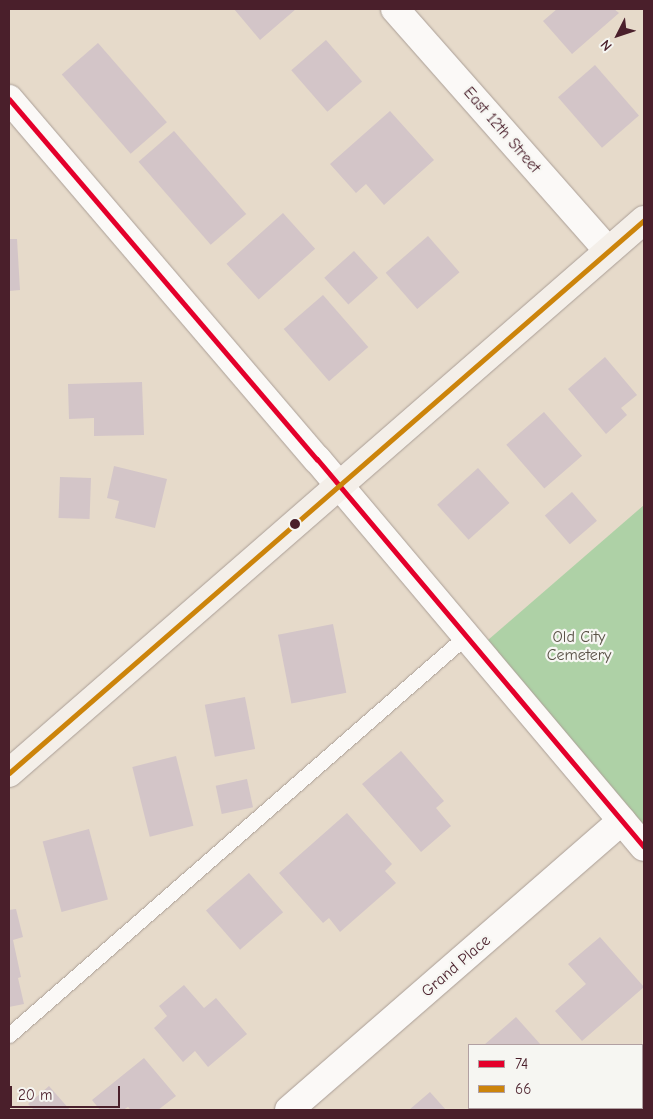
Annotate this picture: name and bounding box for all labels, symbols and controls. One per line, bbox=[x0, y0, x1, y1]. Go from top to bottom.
north arrow bbox=[593, 10, 643, 60]
text: N bbox=[597, 36, 616, 54]
street label: East 12th Street bbox=[459, 83, 545, 177]
unlabelled marker bbox=[290, 519, 300, 529]
park label: Old City Cemetery bbox=[547, 627, 611, 665]
street label: Grand Place bbox=[418, 931, 494, 1001]
legend bbox=[468, 1044, 643, 1109]
text: 74 bbox=[515, 1055, 528, 1073]
scale bar bbox=[12, 1076, 122, 1108]
text: 66 bbox=[515, 1080, 531, 1098]
text: 20 m bbox=[18, 1086, 52, 1104]

